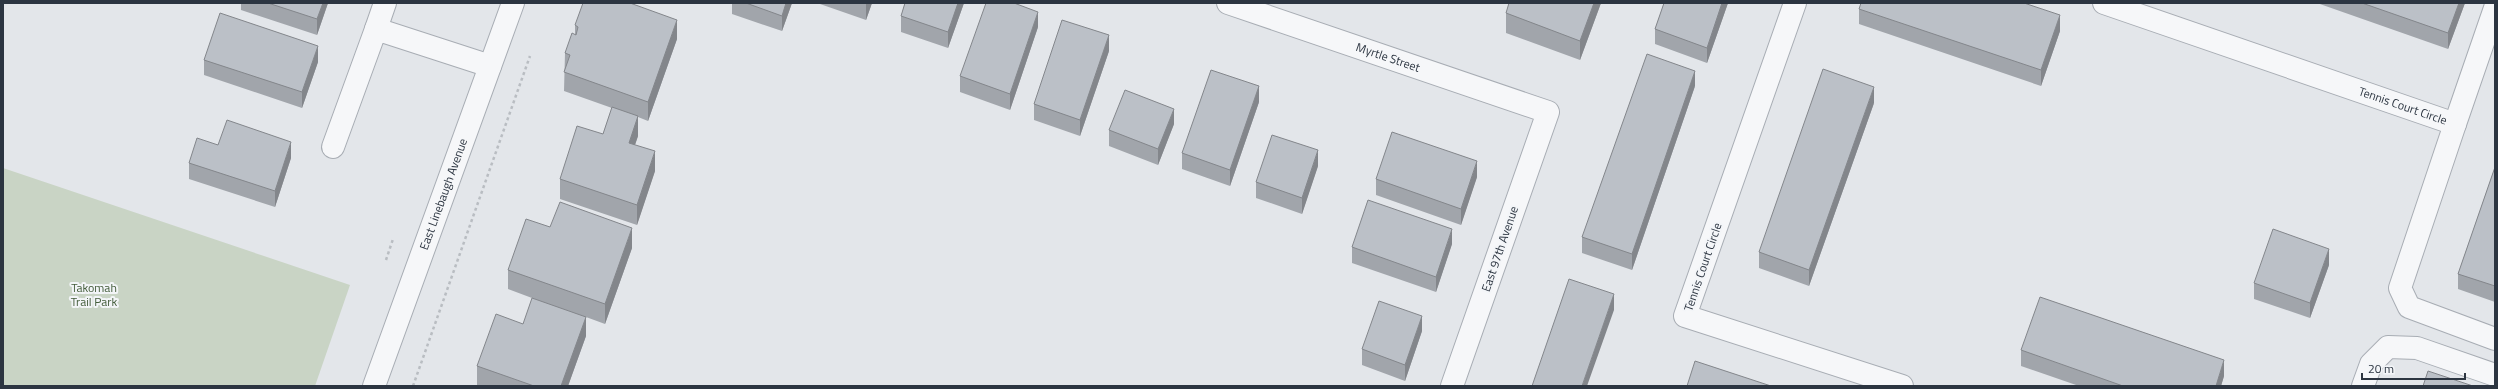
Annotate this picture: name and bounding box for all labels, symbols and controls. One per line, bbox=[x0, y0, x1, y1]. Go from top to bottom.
street label: Myrtle Street bbox=[1353, 37, 1424, 77]
street label: Tennis Court Circle bbox=[2356, 81, 2450, 130]
street label: East Linebaugh Avenue bbox=[414, 136, 472, 253]
street label: East 97th Avenue bbox=[1476, 203, 1523, 294]
street label: Tennis Court Circle bbox=[1679, 220, 1727, 314]
park label: Takomah Trail Park bbox=[71, 278, 117, 311]
scale bar bbox=[2362, 355, 2465, 381]
text: 20 m bbox=[2368, 359, 2394, 378]

